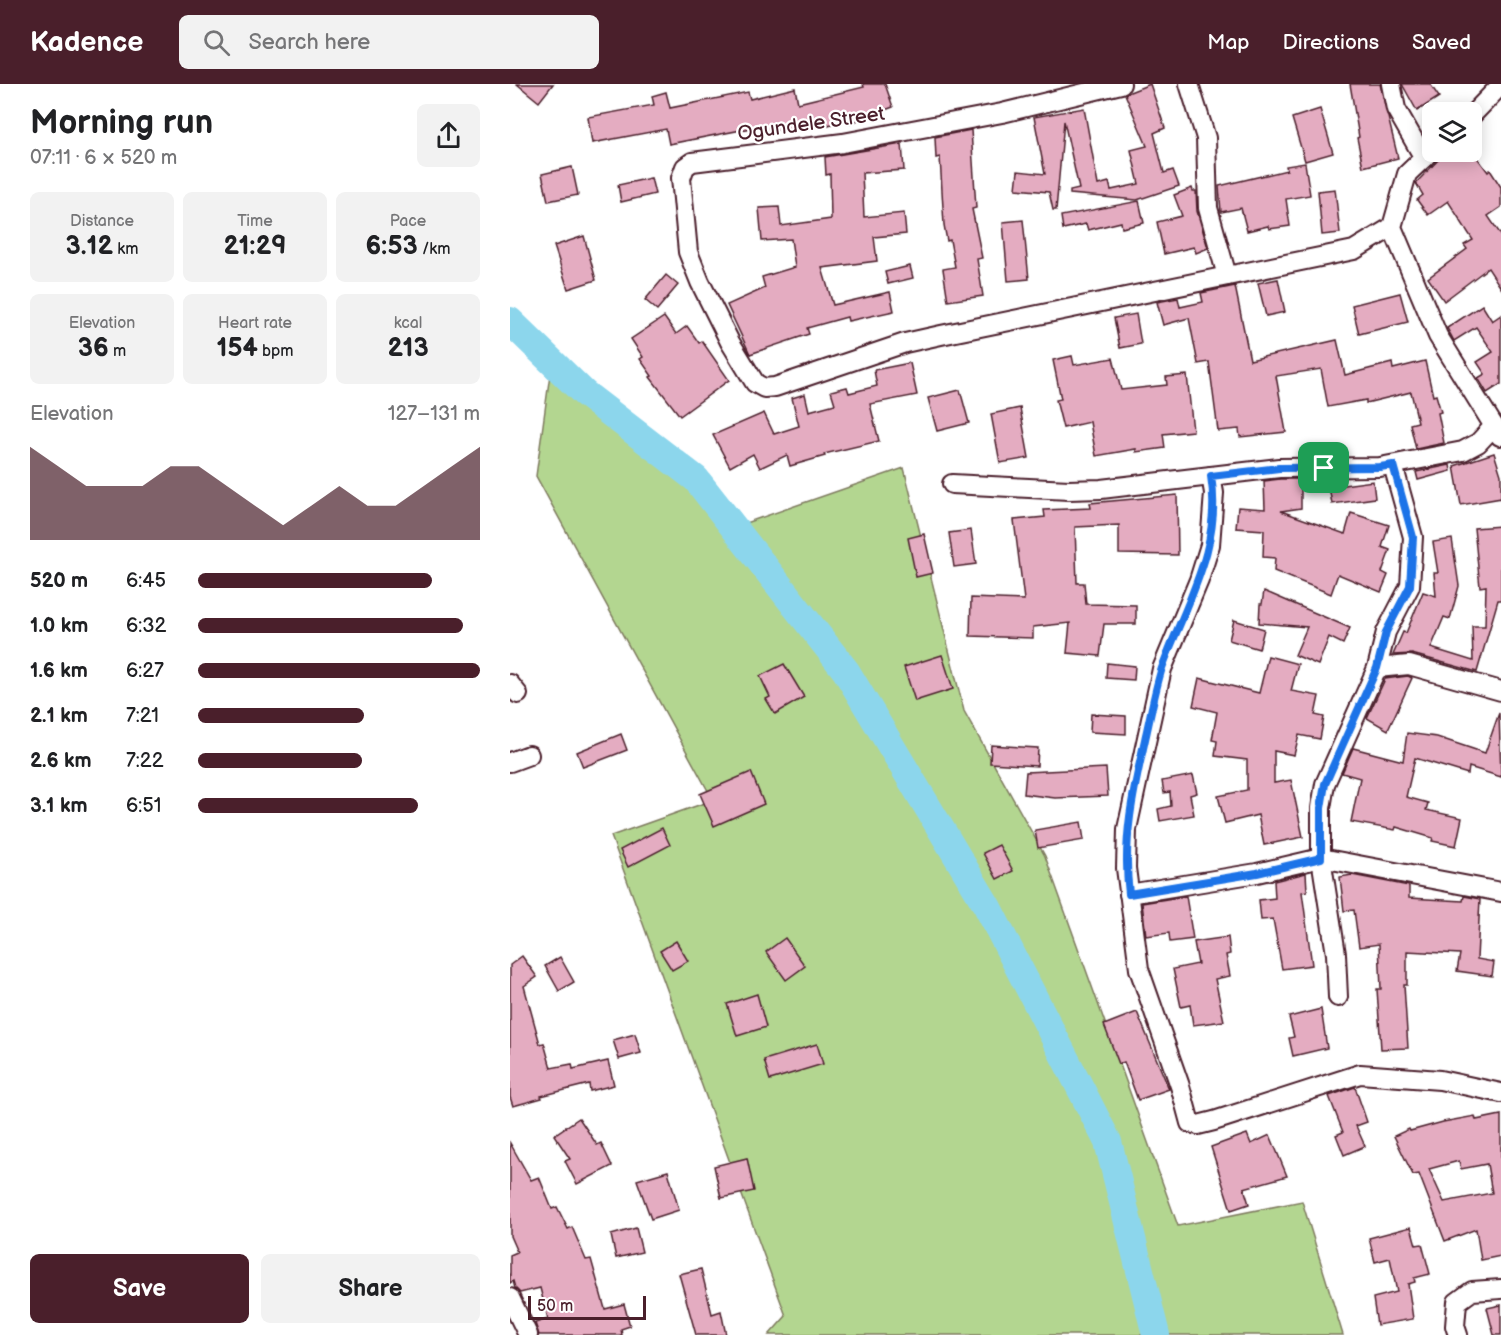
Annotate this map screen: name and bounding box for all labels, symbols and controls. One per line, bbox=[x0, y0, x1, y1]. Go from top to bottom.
search box bbox=[179, 15, 599, 69]
text: Kadence bbox=[30, 26, 143, 59]
icon: search bbox=[200, 26, 233, 59]
text: Search here bbox=[248, 29, 370, 56]
text: Map bbox=[1207, 30, 1250, 55]
text: Directions bbox=[1283, 30, 1379, 55]
text: Saved bbox=[1412, 30, 1471, 55]
street label: Ogundele Street bbox=[736, 102, 886, 146]
map controls bbox=[1422, 102, 1482, 162]
button: layers bbox=[1422, 102, 1482, 162]
text: Morning run bbox=[30, 103, 213, 143]
button: share bbox=[417, 104, 480, 167]
text: 07:11 · 6 × 520 m bbox=[30, 146, 177, 170]
text: Distance bbox=[70, 212, 134, 231]
text: Time bbox=[237, 212, 273, 231]
text: Pace bbox=[390, 212, 426, 231]
text: 3.12 bbox=[66, 231, 113, 262]
text: 21:29 bbox=[223, 231, 287, 262]
text: 6:53 bbox=[366, 231, 418, 262]
text: km bbox=[113, 240, 138, 259]
text: /km bbox=[418, 240, 450, 259]
text: Elevation bbox=[69, 314, 135, 333]
text: Heart rate bbox=[218, 314, 292, 333]
text: kcal bbox=[394, 314, 422, 333]
text: 36 bbox=[78, 333, 109, 364]
text: 154 bbox=[216, 333, 258, 364]
text: 213 bbox=[387, 333, 429, 364]
text: m bbox=[109, 342, 126, 361]
text: bpm bbox=[258, 342, 294, 361]
text: Elevation bbox=[30, 402, 113, 426]
text: 127–131 m bbox=[388, 402, 480, 426]
pin bbox=[1298, 442, 1349, 493]
icon: arrive bbox=[1307, 451, 1340, 484]
text: 520 m bbox=[30, 569, 88, 593]
text: 6:45 bbox=[126, 569, 166, 593]
text: 1.0 km bbox=[30, 614, 88, 638]
text: 6:32 bbox=[126, 614, 166, 638]
text: 1.6 km bbox=[30, 659, 88, 683]
text: 6:27 bbox=[126, 659, 164, 683]
text: 2.1 km bbox=[30, 704, 88, 728]
text: 7:21 bbox=[126, 704, 159, 728]
text: 2.6 km bbox=[30, 749, 91, 773]
text: 7:22 bbox=[126, 749, 163, 773]
text: 3.1 km bbox=[30, 794, 87, 818]
text: 6:51 bbox=[126, 794, 161, 818]
button: Save bbox=[30, 1254, 249, 1323]
button: Share bbox=[261, 1254, 480, 1323]
scale bar bbox=[528, 1293, 646, 1320]
text: 50 m bbox=[537, 1297, 573, 1316]

